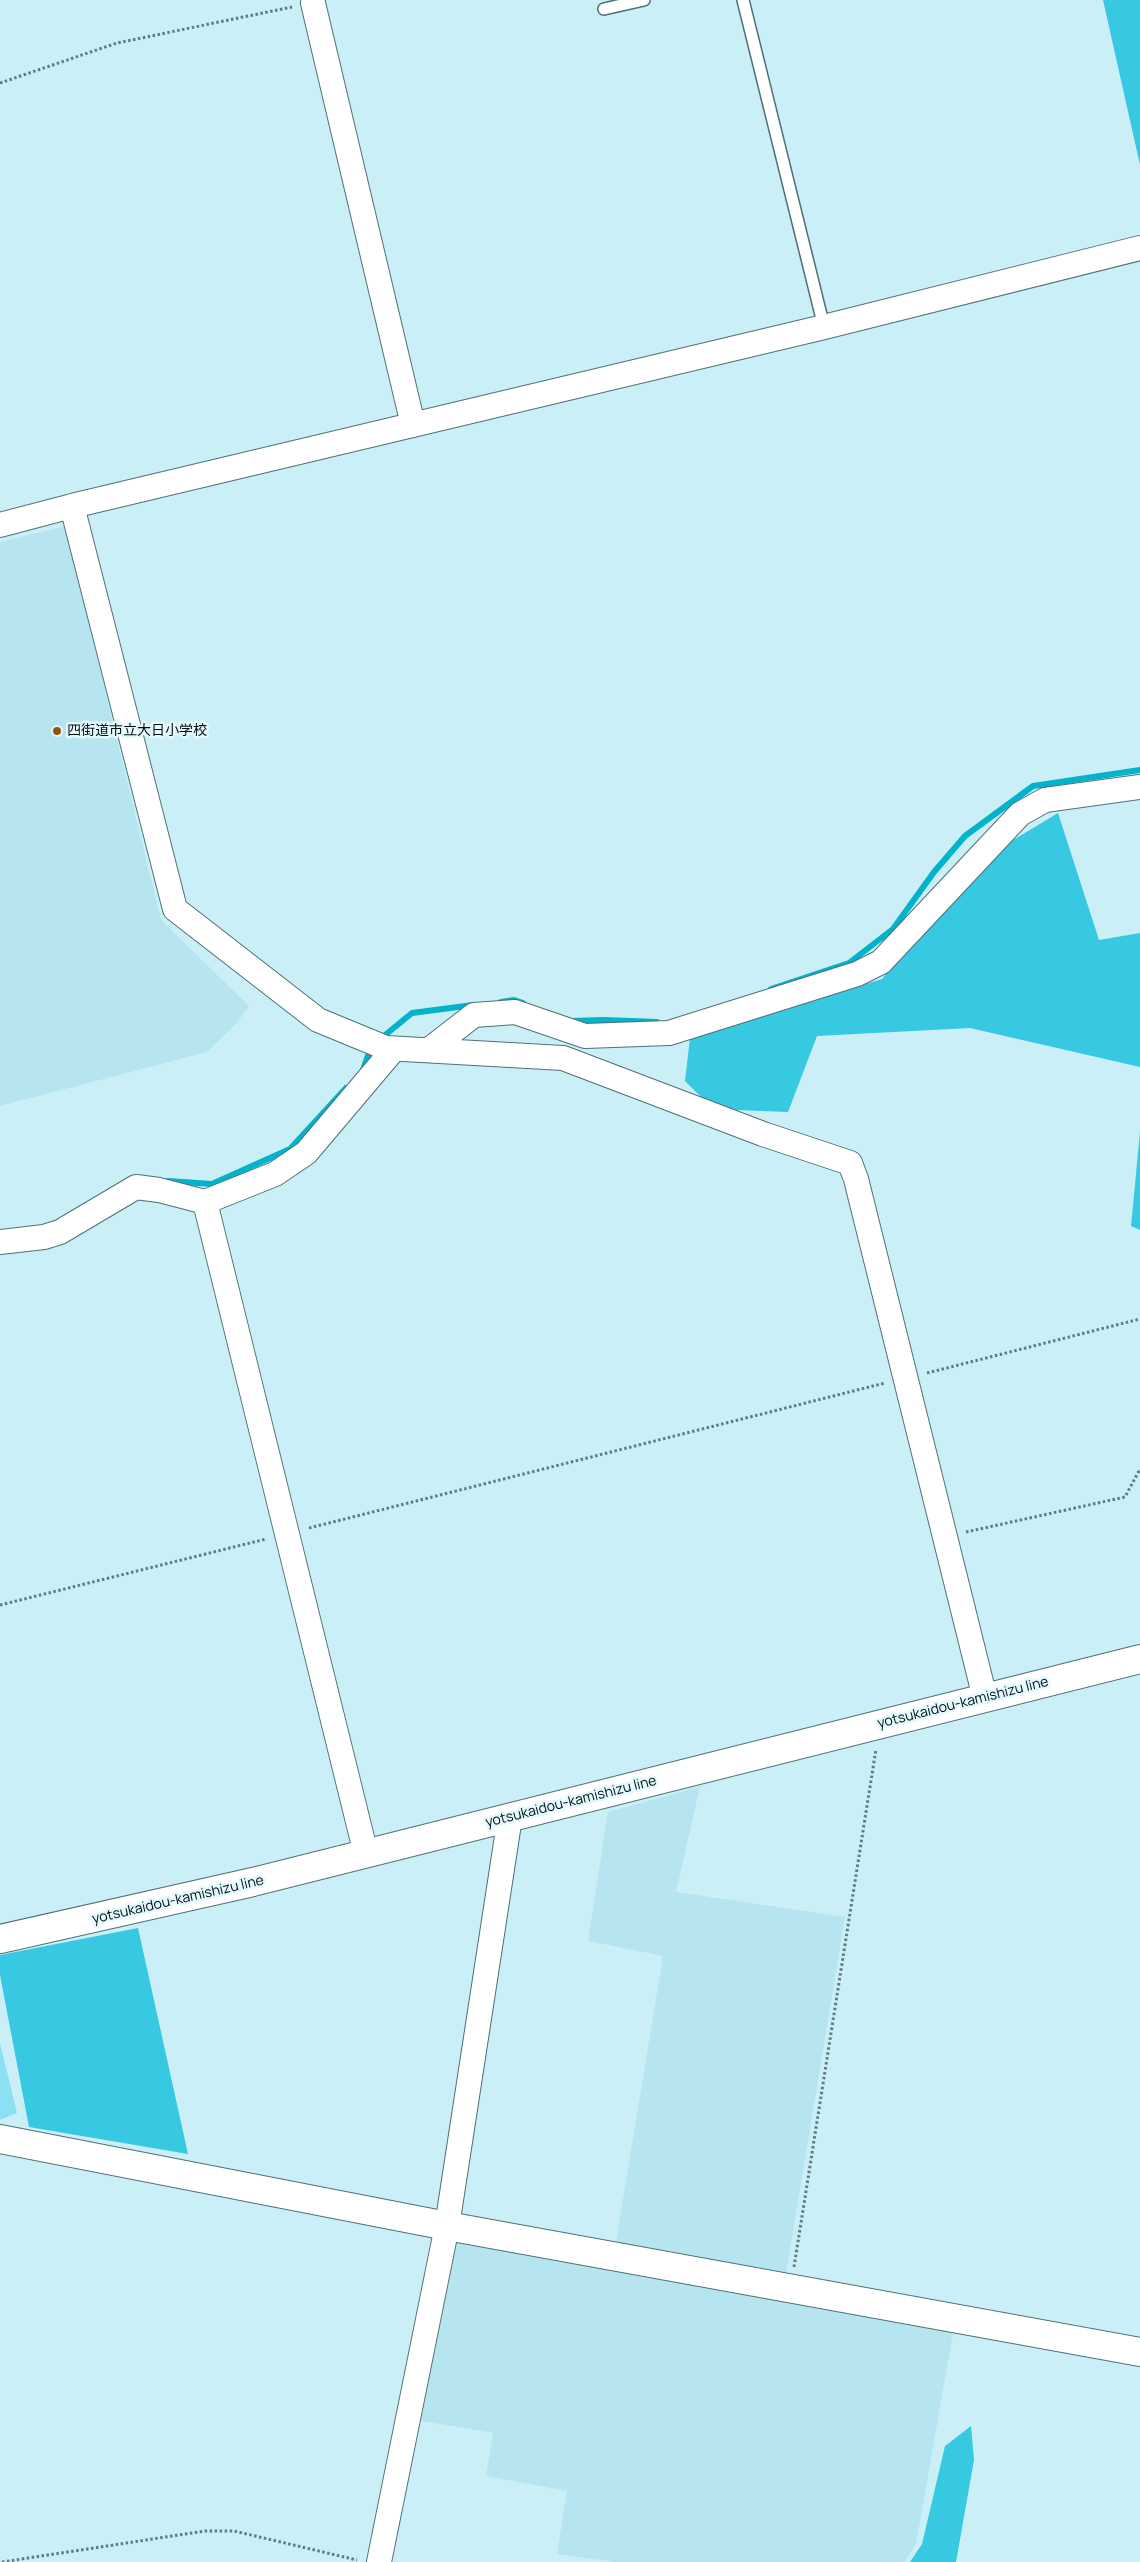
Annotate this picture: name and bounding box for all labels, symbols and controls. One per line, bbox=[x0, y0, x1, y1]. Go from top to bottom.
place label: 四街道市立大日小学校 bbox=[67, 723, 207, 739]
marker: 四街道市立大日小学校 bbox=[51, 725, 63, 737]
street label: yotsukaidou-kamishizu line bbox=[876, 1674, 1050, 1732]
street label: yotsukaidou-kamishizu line bbox=[484, 1773, 658, 1831]
street label: yotsukaidou-kamishizu line bbox=[90, 1872, 266, 1928]

